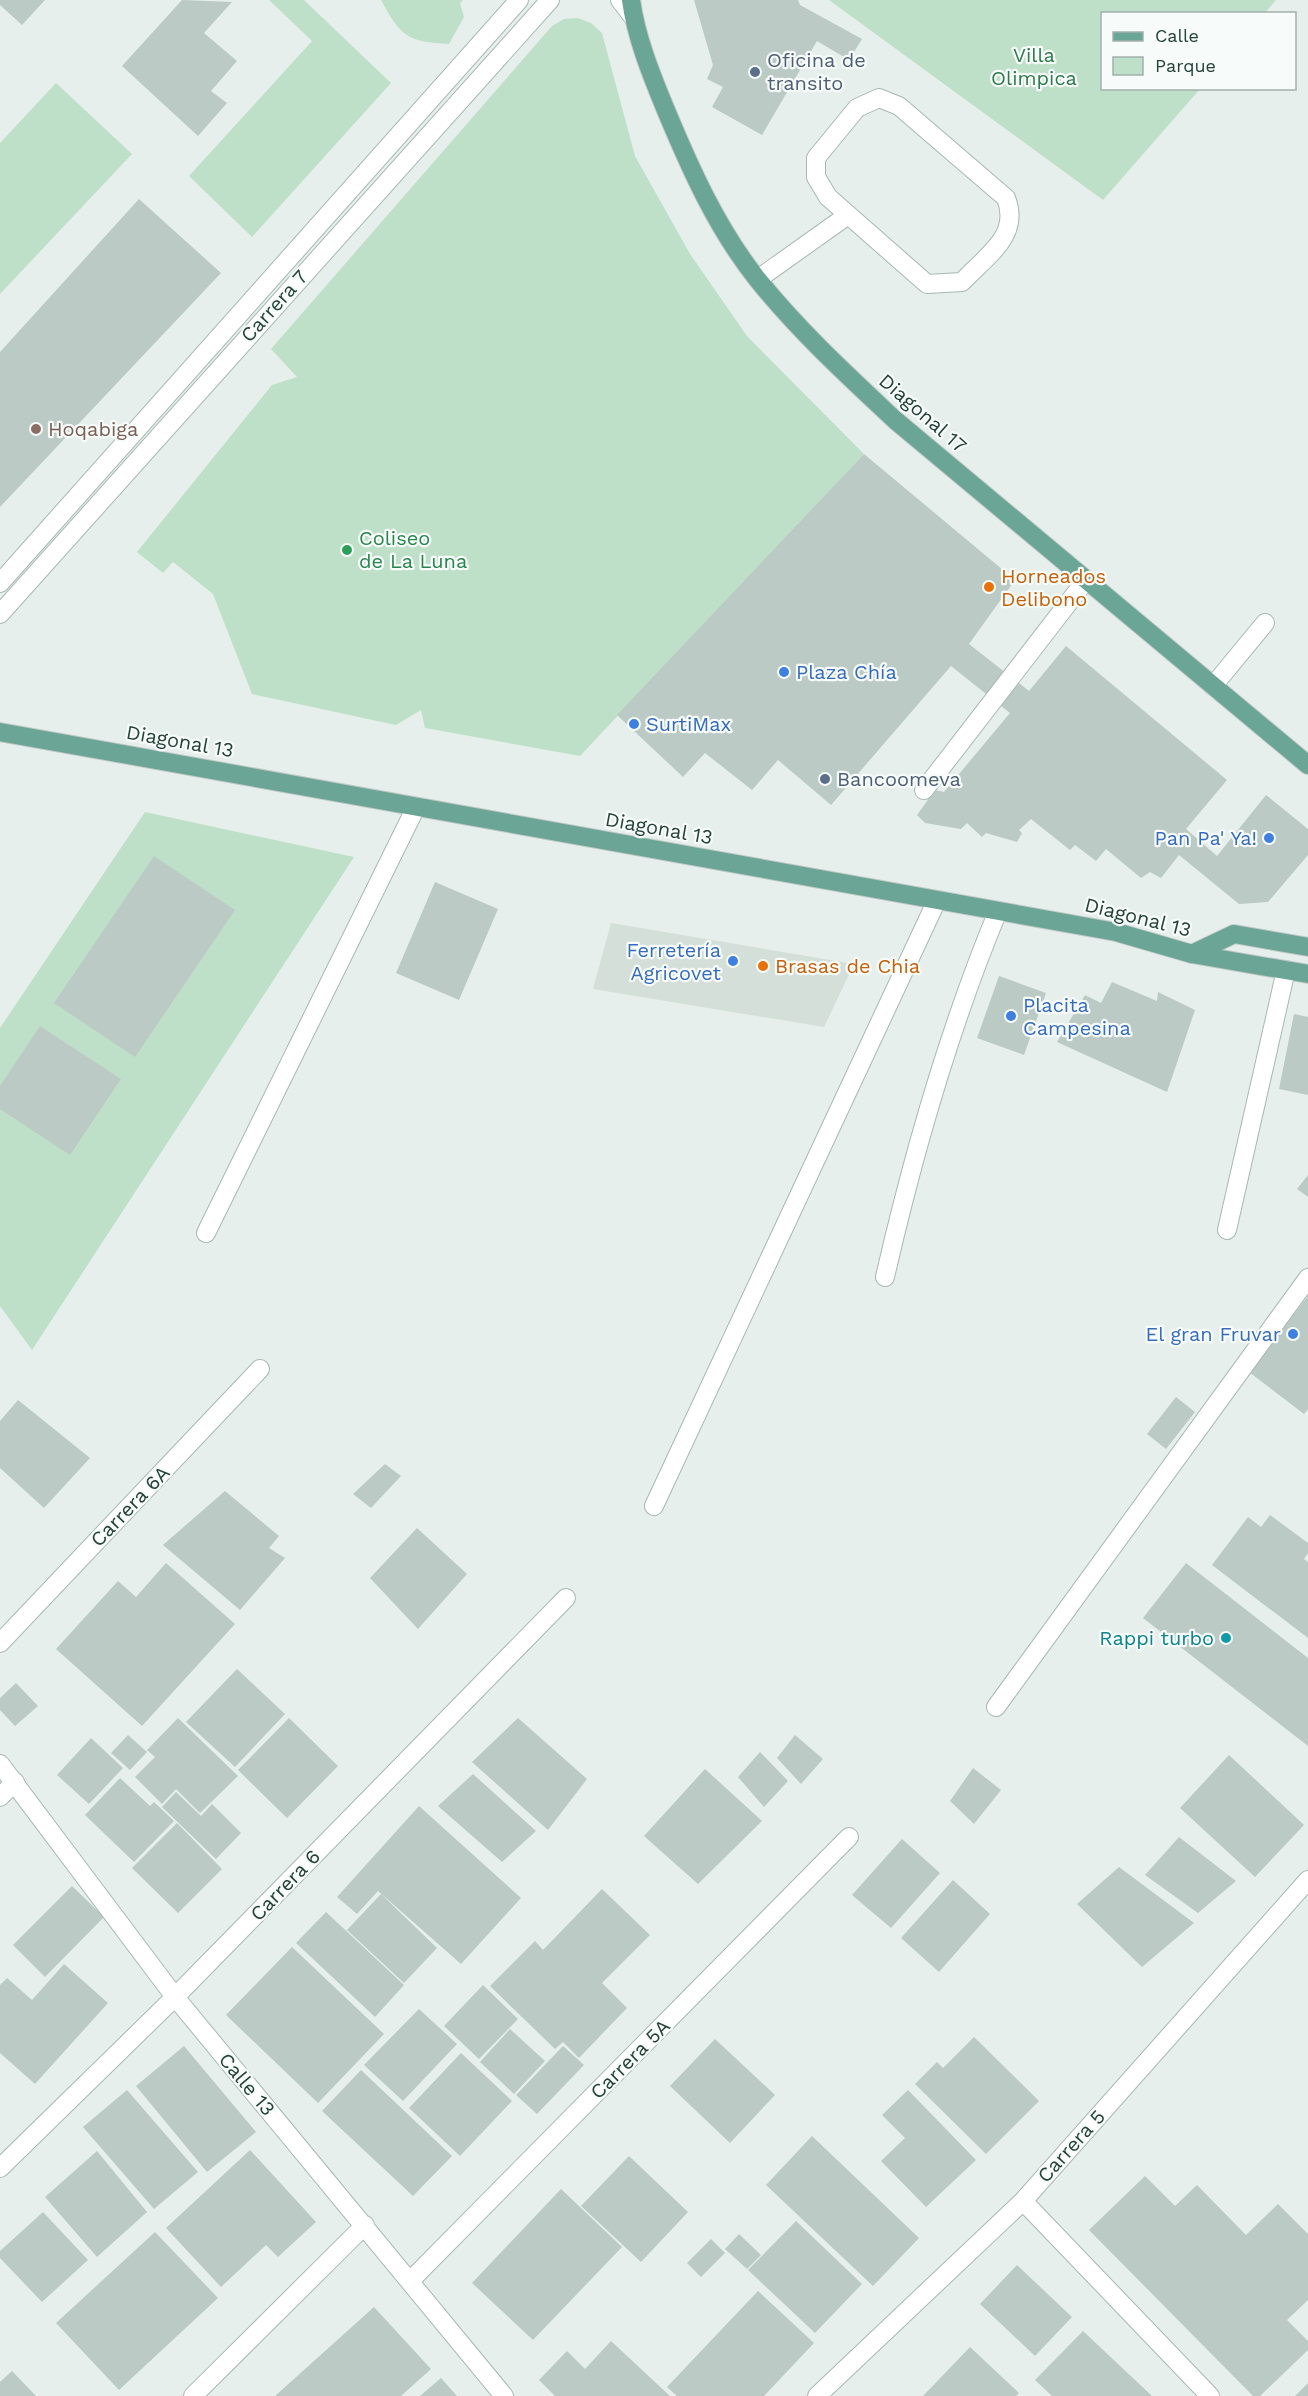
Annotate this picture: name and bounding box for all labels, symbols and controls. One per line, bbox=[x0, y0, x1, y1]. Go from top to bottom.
legend bbox=[1101, 12, 1296, 90]
text: Calle bbox=[1155, 25, 1199, 46]
park label: Villa Olimpica bbox=[991, 43, 1077, 90]
place label: Oficina de transito bbox=[767, 48, 866, 95]
text: Parque bbox=[1155, 55, 1216, 76]
marker: Oficina de transito bbox=[748, 65, 762, 79]
street label: Carrera 7 bbox=[235, 265, 313, 347]
street label: Diagonal 17 bbox=[874, 368, 972, 458]
place label: Hoqabiga bbox=[48, 417, 138, 441]
marker: Hoqabiga bbox=[29, 422, 43, 436]
place label: Coliseo de La Luna bbox=[359, 526, 467, 573]
marker: Coliseo de La Luna bbox=[340, 543, 354, 557]
place label: Horneados Delibono bbox=[1001, 564, 1106, 611]
marker: Horneados Delibono bbox=[982, 580, 996, 594]
place label: Plaza Chía bbox=[796, 660, 897, 684]
marker: Plaza Chía bbox=[777, 665, 791, 679]
place label: SurtiMax bbox=[646, 712, 731, 736]
marker: SurtiMax bbox=[627, 717, 641, 731]
street label: Diagonal 13 bbox=[124, 720, 236, 762]
place label: Bancoomeva bbox=[837, 767, 961, 791]
marker: Bancoomeva bbox=[818, 772, 832, 786]
street label: Diagonal 13 bbox=[603, 807, 715, 849]
place label: Pan Pa' Ya! bbox=[1155, 826, 1257, 850]
marker: Pan Pa' Ya! bbox=[1262, 831, 1276, 845]
street label: Diagonal 13 bbox=[1082, 892, 1194, 942]
place label: Ferretería Agricovet bbox=[626, 938, 722, 985]
marker: Ferretería Agricovet bbox=[726, 954, 740, 968]
place label: Brasas de Chia bbox=[775, 954, 920, 978]
marker: Brasas de Chia bbox=[756, 959, 770, 973]
place label: Placita Campesina bbox=[1023, 993, 1131, 1040]
marker: Placita Campesina bbox=[1004, 1009, 1018, 1023]
place label: El gran Fruvar bbox=[1145, 1322, 1281, 1346]
marker: El gran Fruvar bbox=[1286, 1327, 1300, 1341]
street label: Carrera 6A bbox=[85, 1460, 175, 1552]
place label: Rappi turbo bbox=[1099, 1626, 1214, 1650]
marker: Rappi turbo bbox=[1219, 1631, 1233, 1645]
street label: Carrera 6 bbox=[245, 1844, 325, 1926]
street label: Carrera 5A bbox=[585, 2014, 675, 2104]
street label: Calle 13 bbox=[214, 2048, 280, 2120]
street label: Carrera 5 bbox=[1032, 2105, 1110, 2187]

